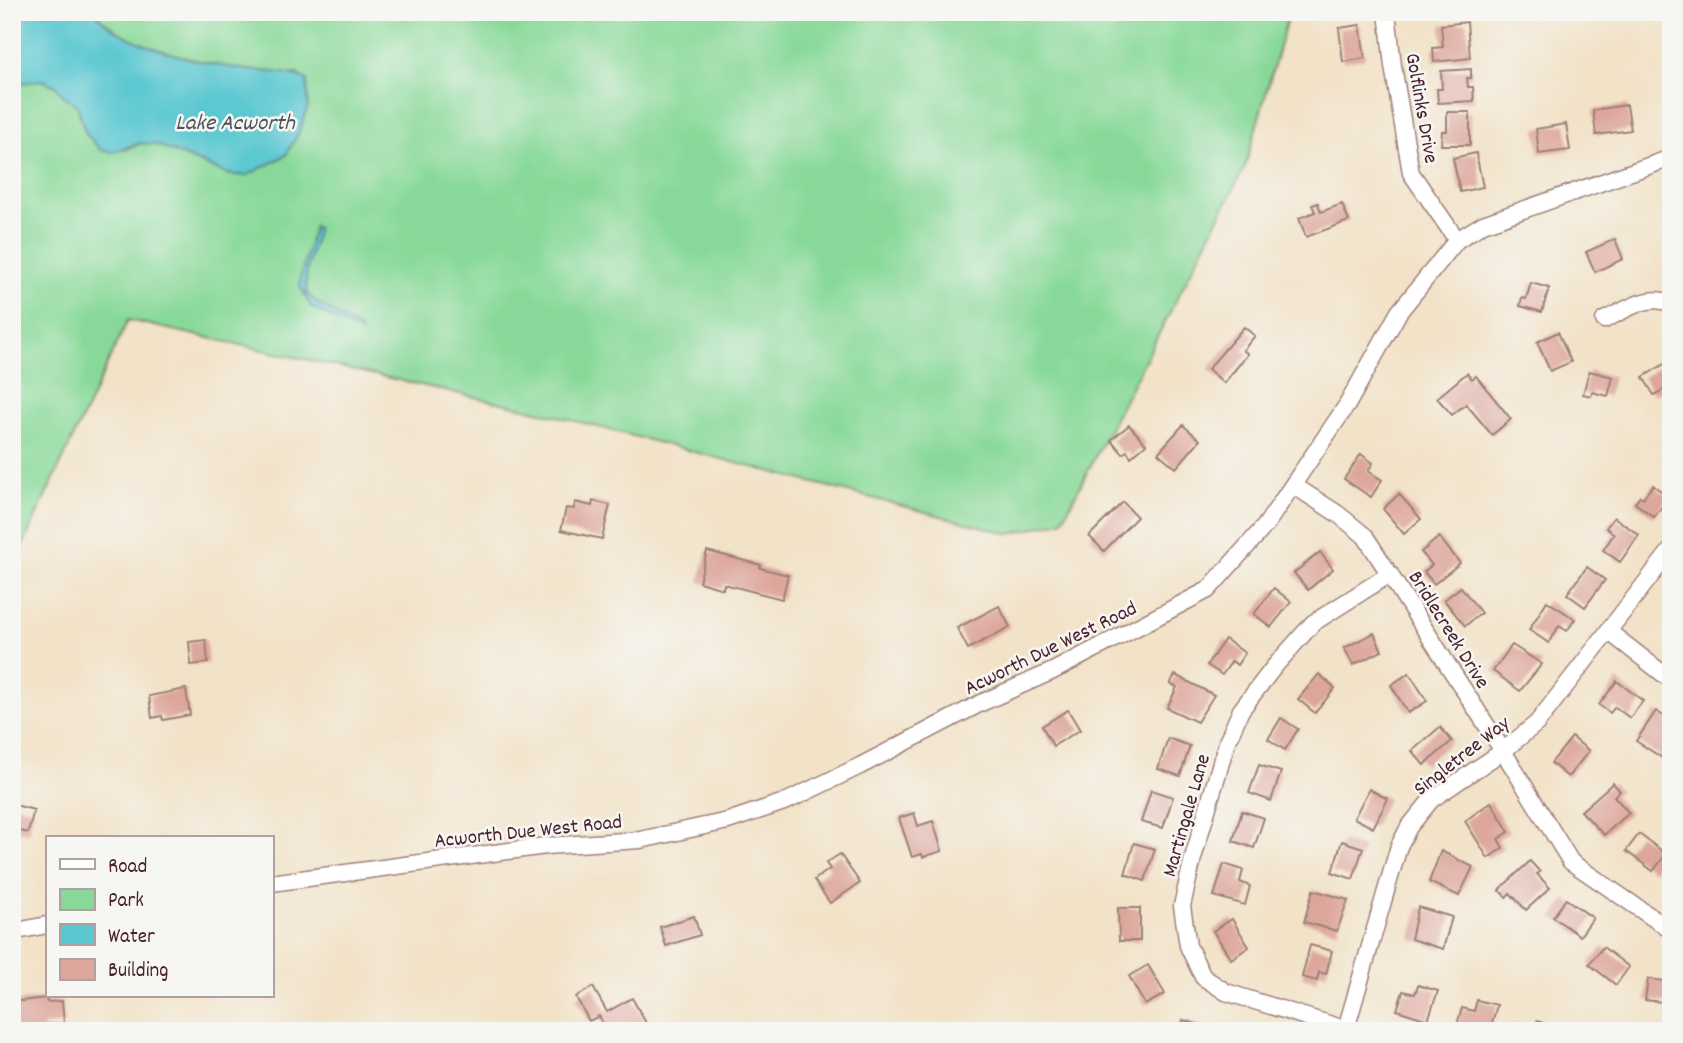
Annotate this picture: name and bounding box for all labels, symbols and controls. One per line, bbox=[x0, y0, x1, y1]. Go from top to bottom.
street label: Golflinks Drive bbox=[1396, 51, 1445, 166]
water label: Lake Acworth bbox=[175, 108, 296, 141]
street label: Bridlecreek Drive bbox=[1399, 566, 1496, 695]
street label: Acworth Due West Road bbox=[960, 595, 1143, 705]
street label: Singletree Way bbox=[1408, 710, 1518, 805]
street label: Martingale Lane bbox=[1156, 751, 1220, 881]
street label: Acworth Due West Road bbox=[433, 808, 624, 858]
legend bbox=[46, 836, 273, 998]
text: Road bbox=[108, 853, 147, 883]
text: Park bbox=[108, 887, 144, 917]
text: Water bbox=[108, 923, 155, 953]
text: Building bbox=[108, 957, 168, 987]

